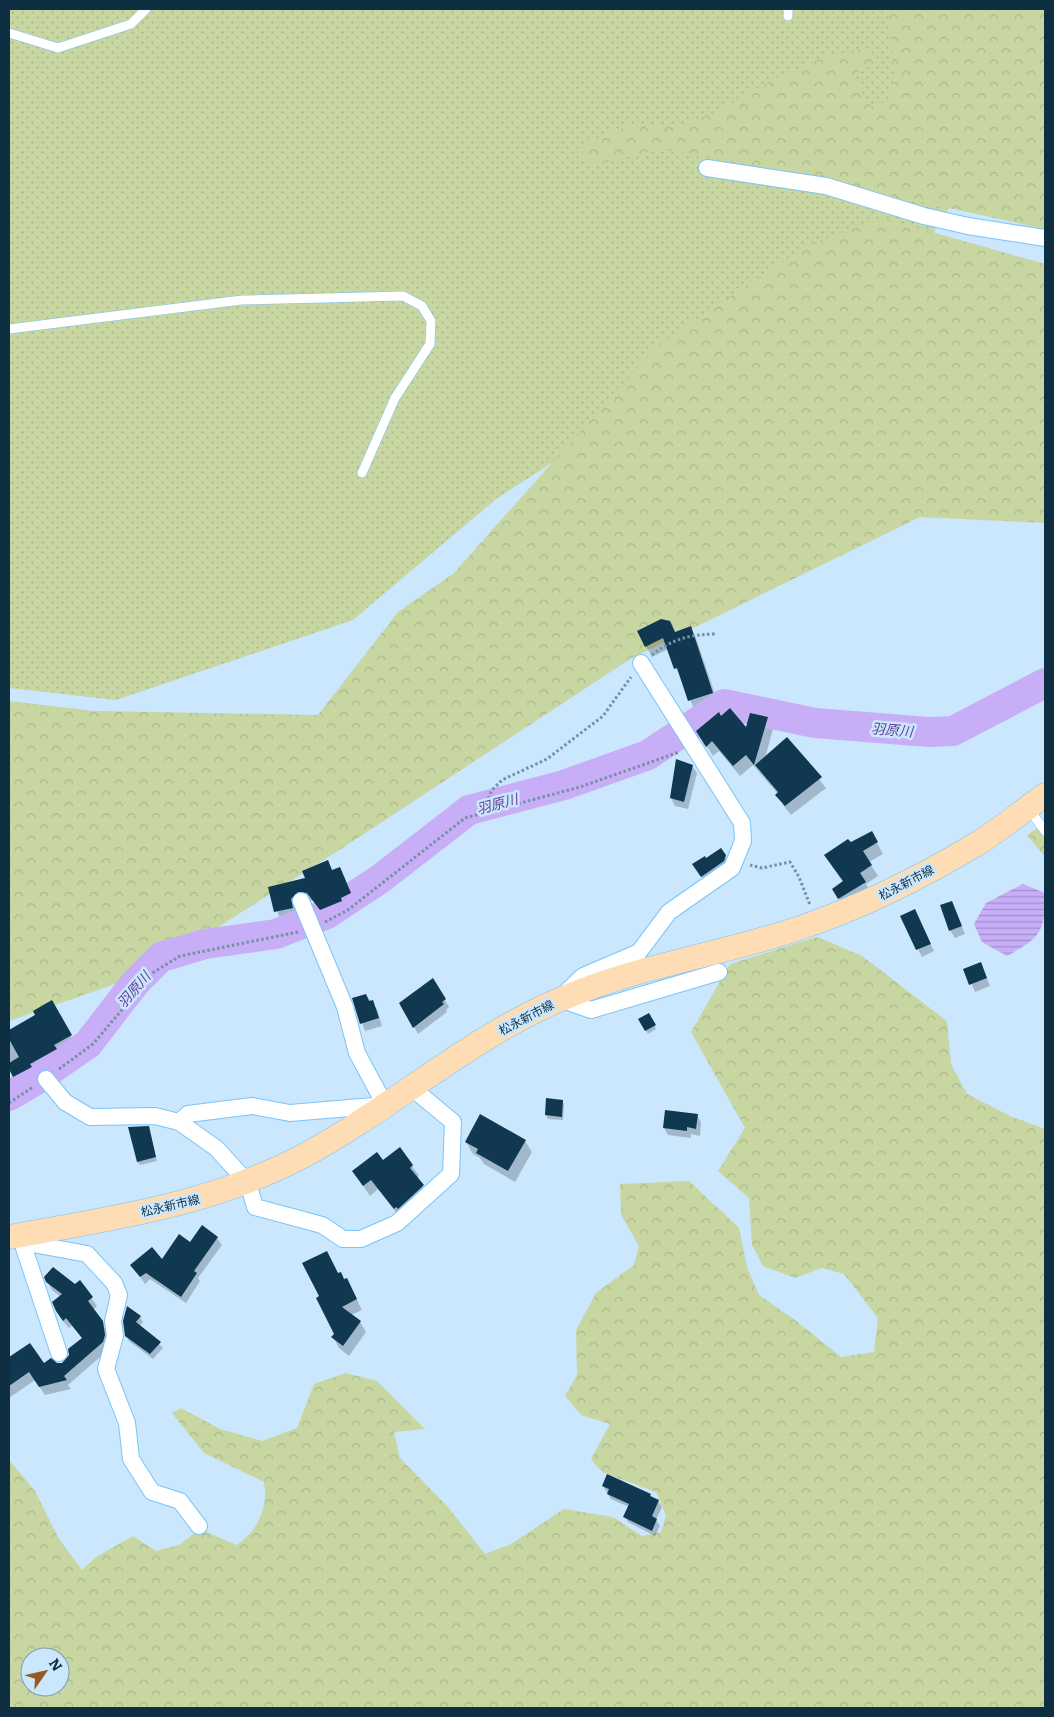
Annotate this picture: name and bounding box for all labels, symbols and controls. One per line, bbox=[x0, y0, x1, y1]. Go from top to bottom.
water label: 羽原川 bbox=[870, 717, 916, 741]
water label: 羽原川 bbox=[474, 787, 522, 818]
street label: 松永新市線 bbox=[875, 860, 937, 904]
water label: 羽原川 bbox=[112, 965, 156, 1011]
street label: 松永新市線 bbox=[495, 995, 557, 1039]
street label: 松永新市線 bbox=[139, 1189, 201, 1221]
north arrow bbox=[20, 1647, 70, 1697]
text: N bbox=[45, 1654, 68, 1675]

